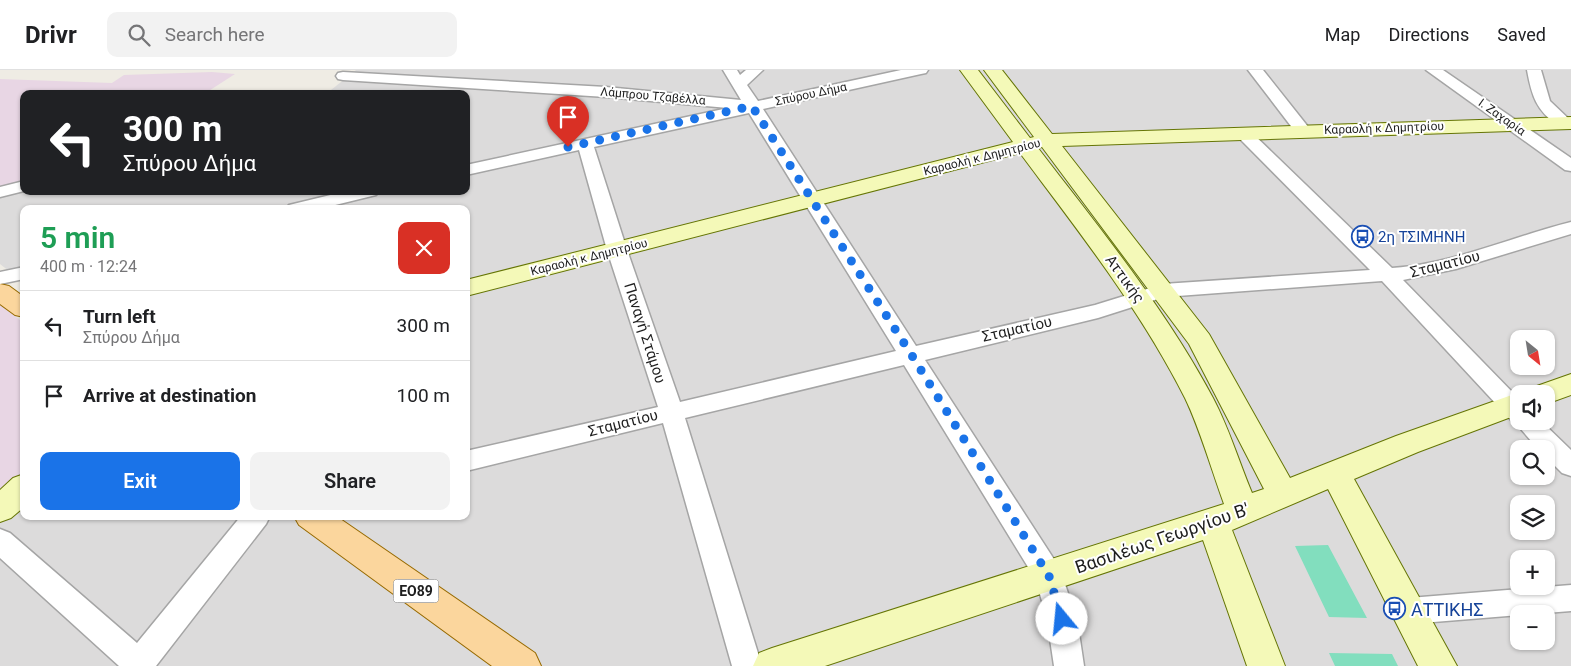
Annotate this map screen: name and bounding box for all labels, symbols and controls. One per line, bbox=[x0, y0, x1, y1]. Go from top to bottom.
search box bbox=[107, 12, 457, 57]
text: Drivr bbox=[25, 21, 77, 49]
icon: search bbox=[125, 21, 153, 49]
text: Search here bbox=[165, 23, 265, 46]
text: Map bbox=[1325, 24, 1360, 45]
text: Directions bbox=[1388, 24, 1469, 45]
text: Saved bbox=[1497, 24, 1546, 45]
street label: Σπύρου Δήμα bbox=[774, 80, 848, 108]
street label: Λάμπρου Τζαβέλλα bbox=[600, 84, 706, 108]
pin bbox=[547, 96, 589, 147]
street label: Ι. Ζαχαρία bbox=[1476, 96, 1528, 138]
icon: arrive bbox=[554, 103, 582, 131]
text: 300 m bbox=[123, 109, 222, 150]
icon: left bbox=[40, 110, 105, 175]
street label: Καραολή κ Δημητρίου bbox=[1324, 119, 1444, 137]
street label: Καραολή κ Δημητρίου bbox=[922, 136, 1042, 178]
text: Σπύρου Δήμα bbox=[123, 151, 256, 176]
text: 5 min bbox=[40, 220, 115, 255]
button: close bbox=[398, 222, 450, 274]
bus stop icon: 2η ΤΣΙΜΗΝΗ bbox=[1350, 225, 1374, 249]
place label: 2η ΤΣΙΜΗΝΗ bbox=[1378, 228, 1465, 246]
street label: Καραολή κ Δημητρίου bbox=[529, 236, 649, 278]
street label: Σταματίου bbox=[1408, 247, 1482, 281]
street label: Αττικής bbox=[1102, 251, 1148, 307]
text: 400 m · 12:24 bbox=[40, 257, 137, 276]
street label: Παναγή Στάμου bbox=[620, 281, 670, 385]
text: Turn left bbox=[83, 305, 156, 328]
icon: left bbox=[40, 312, 68, 340]
street label: Σταματίου bbox=[980, 312, 1054, 346]
text: 300 m bbox=[397, 314, 450, 337]
text: Σπύρου Δήμα bbox=[83, 328, 180, 347]
north arrow bbox=[1510, 330, 1555, 375]
map controls bbox=[1510, 330, 1555, 650]
icon: arrive bbox=[40, 382, 68, 410]
text: Arrive at destination bbox=[83, 384, 256, 407]
text: 100 m bbox=[397, 384, 450, 407]
button: sound bbox=[1510, 385, 1555, 430]
street label: Σταματίου bbox=[586, 406, 660, 440]
button: search bbox=[1510, 440, 1555, 485]
button: Exit bbox=[40, 452, 240, 510]
button: Share bbox=[250, 452, 450, 510]
button: layers bbox=[1510, 495, 1555, 540]
street label: Βασιλέως Γεωργίου Β' bbox=[1072, 498, 1252, 578]
button: + bbox=[1510, 550, 1555, 595]
road number: ΕΟ89 bbox=[394, 580, 438, 602]
position arrow bbox=[1035, 592, 1087, 644]
bus stop icon: ΑΤΤΙΚΗΣ bbox=[1383, 597, 1407, 621]
place label: ΑΤΤΙΚΗΣ bbox=[1411, 599, 1484, 620]
button: − bbox=[1510, 605, 1555, 650]

